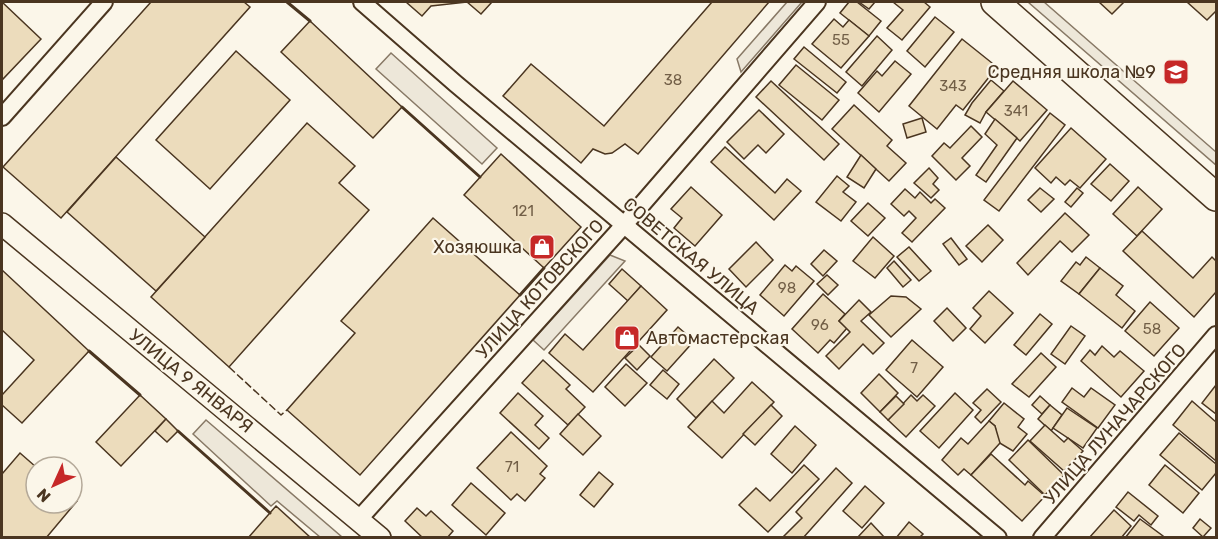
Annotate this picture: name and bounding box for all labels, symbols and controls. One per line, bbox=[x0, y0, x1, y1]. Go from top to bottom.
house number: 55 bbox=[832, 31, 850, 49]
school or university icon: Средняя школа №9 bbox=[1161, 57, 1191, 87]
place label: Средняя школа №9 bbox=[988, 61, 1156, 83]
house number: 38 bbox=[664, 71, 682, 89]
house number: 343 bbox=[939, 77, 967, 95]
house number: 341 bbox=[1004, 102, 1028, 120]
street label: СОВЕТСКАЯ УЛИЦА bbox=[619, 193, 763, 319]
house number: 121 bbox=[512, 202, 534, 220]
street label: УЛИЦА КОТОВСКОГО bbox=[472, 215, 608, 363]
shop icon: Хозяюшка bbox=[527, 232, 557, 262]
place label: Хозяюшка bbox=[433, 236, 522, 258]
house number: 98 bbox=[778, 279, 796, 297]
house number: 96 bbox=[811, 316, 829, 334]
house number: 58 bbox=[1143, 320, 1161, 338]
shop icon: Автомастерская bbox=[612, 323, 642, 353]
street label: УЛИЦА 9 ЯНВАРЯ bbox=[125, 324, 257, 438]
place label: Автомастерская bbox=[646, 327, 789, 349]
street label: УЛИЦА ЛУНАЧАРСКОГО bbox=[1039, 339, 1191, 509]
house number: 7 bbox=[910, 359, 918, 377]
north arrow bbox=[24, 455, 84, 515]
house number: 71 bbox=[505, 458, 519, 476]
text: N bbox=[33, 484, 55, 506]

